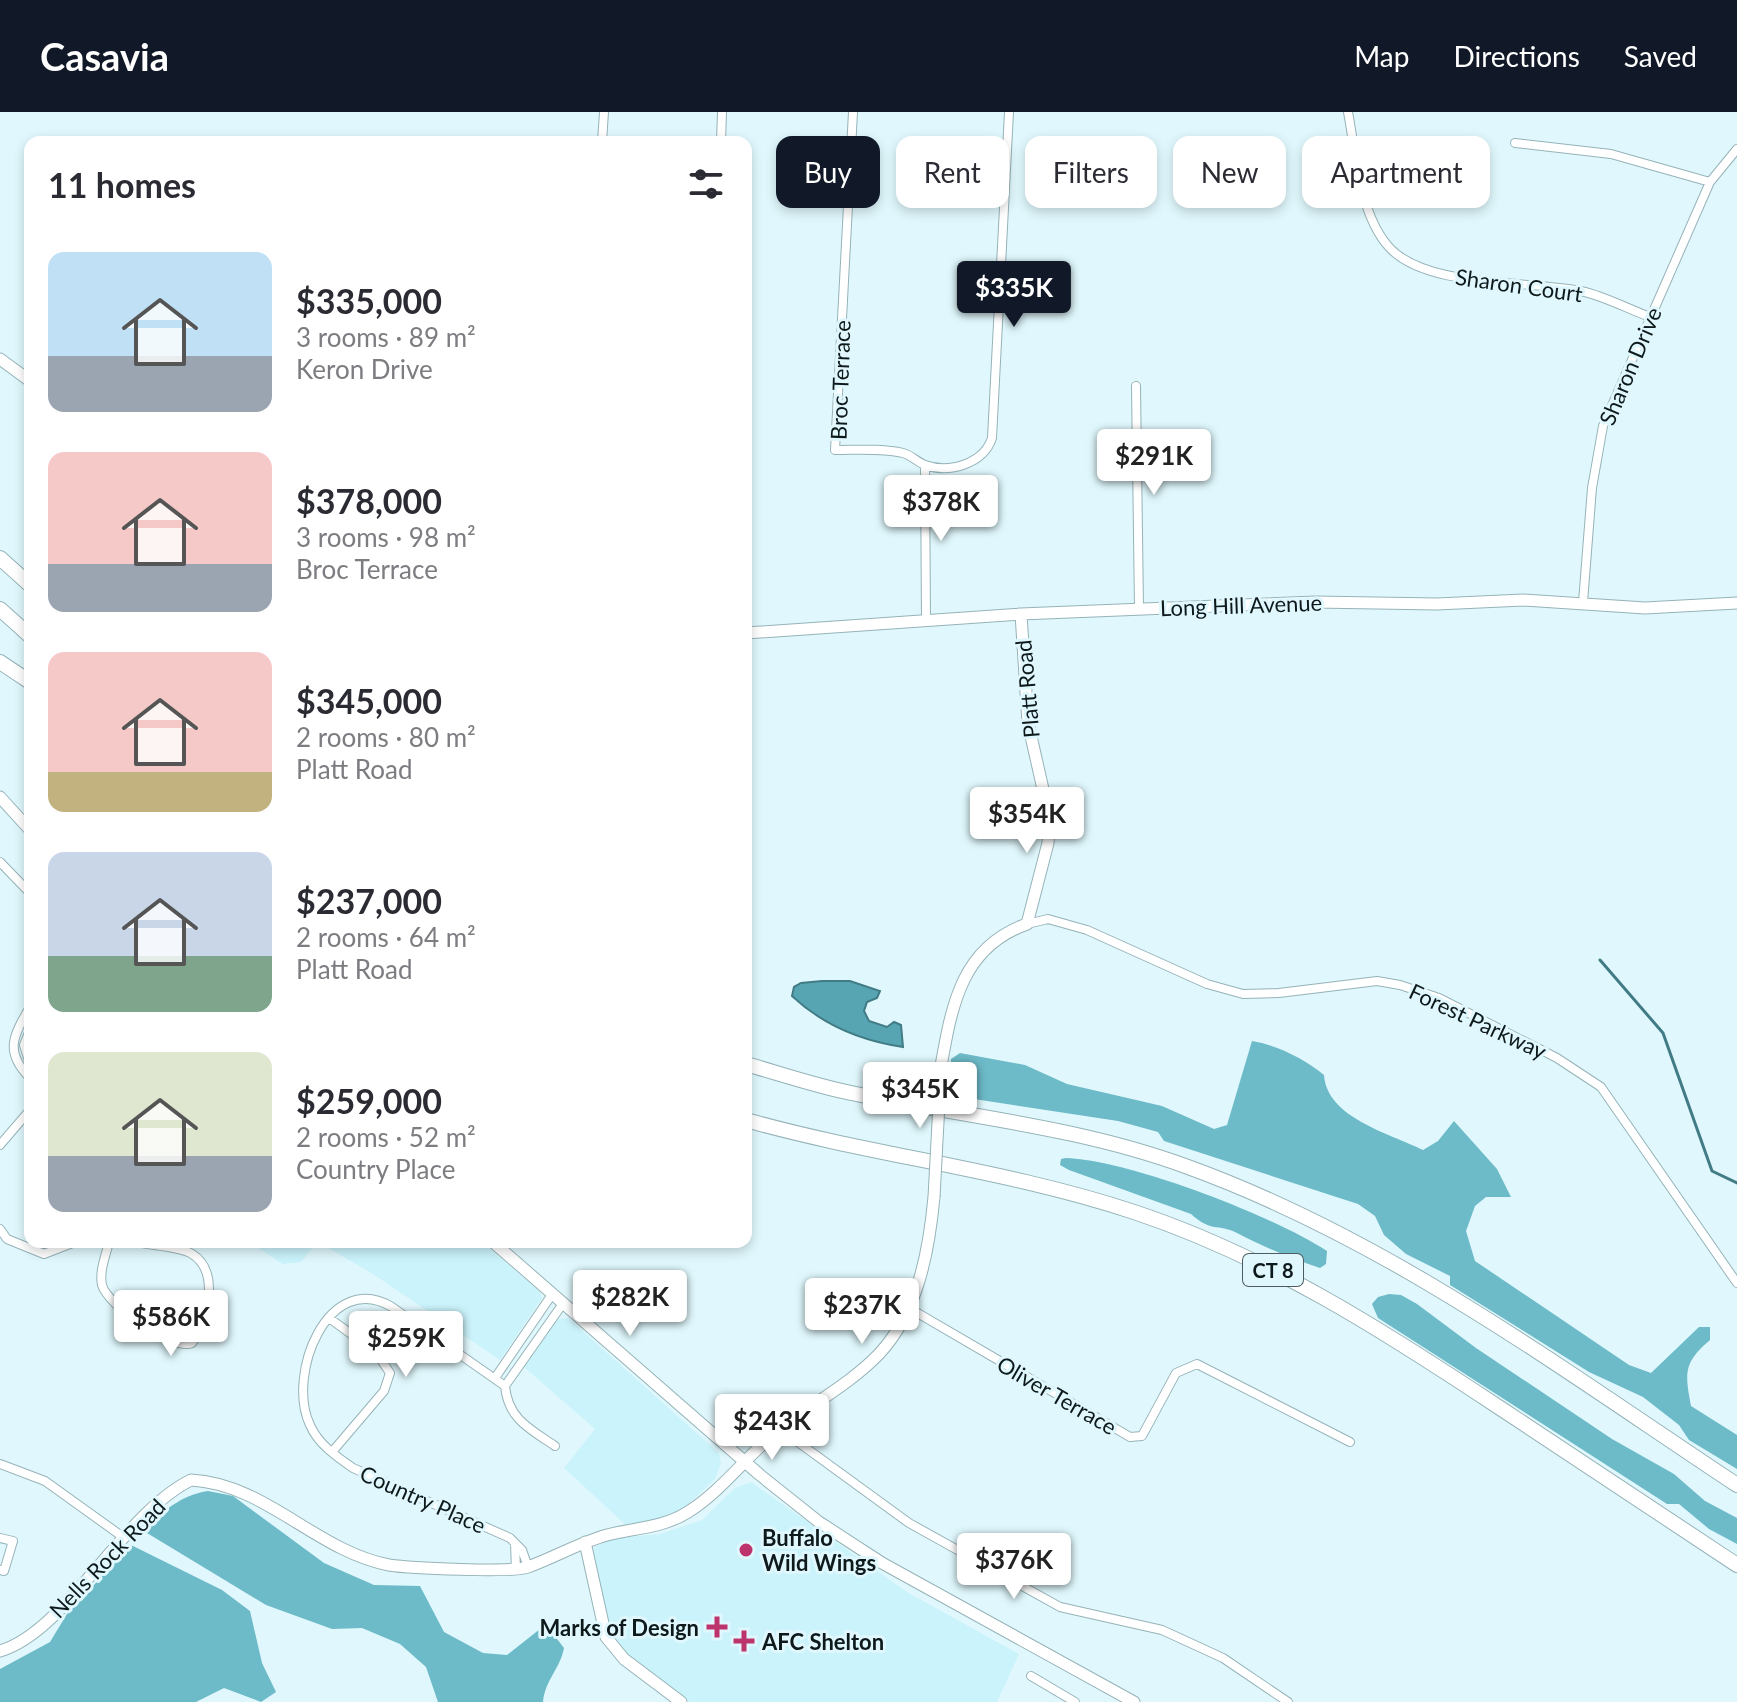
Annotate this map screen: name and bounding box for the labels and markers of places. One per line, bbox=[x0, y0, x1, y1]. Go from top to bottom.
pin: $335K bbox=[958, 261, 1070, 329]
pin: $291K bbox=[1098, 429, 1210, 497]
pin: $378K bbox=[885, 475, 997, 543]
pin: $354K bbox=[971, 787, 1083, 855]
pin: $345K bbox=[864, 1062, 976, 1130]
pin: $282K bbox=[574, 1270, 686, 1338]
pin: $237K bbox=[806, 1278, 918, 1346]
pin: $586K bbox=[115, 1290, 227, 1358]
pin: $259K bbox=[350, 1311, 462, 1379]
pin: $243K bbox=[716, 1394, 828, 1462]
place label: Buffalo Wild Wings bbox=[762, 1524, 876, 1576]
pin: $376K bbox=[958, 1533, 1070, 1601]
marker: Buffalo Wild Wings bbox=[737, 1541, 755, 1559]
place label: Marks of Design bbox=[540, 1614, 699, 1641]
marker: Marks of Design bbox=[706, 1616, 728, 1638]
place label: AFC Shelton bbox=[761, 1628, 884, 1655]
marker: AFC Shelton bbox=[733, 1630, 755, 1652]

